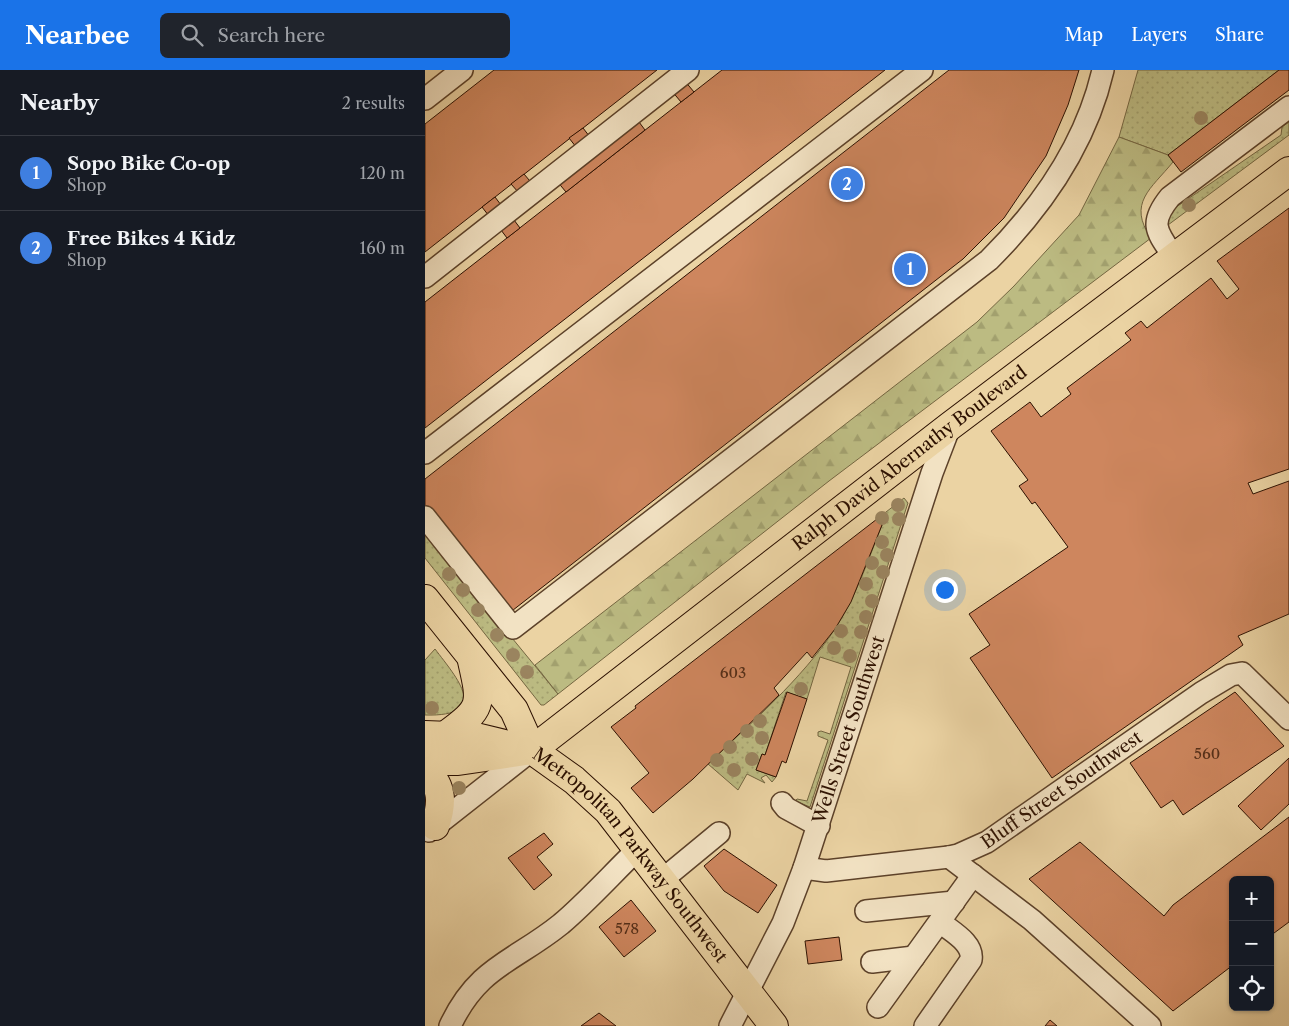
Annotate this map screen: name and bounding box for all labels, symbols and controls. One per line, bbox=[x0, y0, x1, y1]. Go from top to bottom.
search box bbox=[160, 13, 510, 58]
text: Nearbee bbox=[25, 21, 130, 50]
icon: search bbox=[178, 21, 206, 49]
text: Search here bbox=[218, 24, 325, 47]
text: Map bbox=[1065, 24, 1103, 46]
text: Layers bbox=[1131, 24, 1187, 46]
text: Share bbox=[1215, 24, 1264, 46]
text: Nearby bbox=[20, 90, 99, 115]
text: 2 results bbox=[342, 93, 405, 113]
text: Sopo Bike Co-op bbox=[67, 152, 230, 175]
text: 1 bbox=[32, 163, 40, 183]
text: 120 m bbox=[360, 163, 405, 183]
pin: 2 bbox=[831, 165, 863, 203]
text: Shop bbox=[67, 175, 106, 195]
text: Free Bikes 4 Kidz bbox=[67, 227, 235, 250]
text: 2 bbox=[31, 238, 41, 258]
text: 160 m bbox=[360, 238, 405, 258]
text: Shop bbox=[67, 250, 106, 270]
pin: 1 bbox=[894, 250, 926, 288]
street label: Ralph David Abernathy Boulevard bbox=[788, 361, 1031, 555]
your location bbox=[932, 577, 958, 603]
street label: Wells Street Southwest bbox=[808, 632, 890, 828]
house number: 603 bbox=[720, 663, 746, 682]
street label: Bluff Street Southwest bbox=[977, 726, 1147, 854]
street label: Metropolitan Parkway Southwest bbox=[528, 743, 732, 968]
house number: 560 bbox=[1194, 744, 1220, 763]
map controls bbox=[1229, 876, 1274, 1011]
button: + bbox=[1229, 876, 1274, 921]
house number: 578 bbox=[615, 919, 639, 938]
button: − bbox=[1229, 921, 1274, 966]
button: locate bbox=[1229, 966, 1274, 1011]

